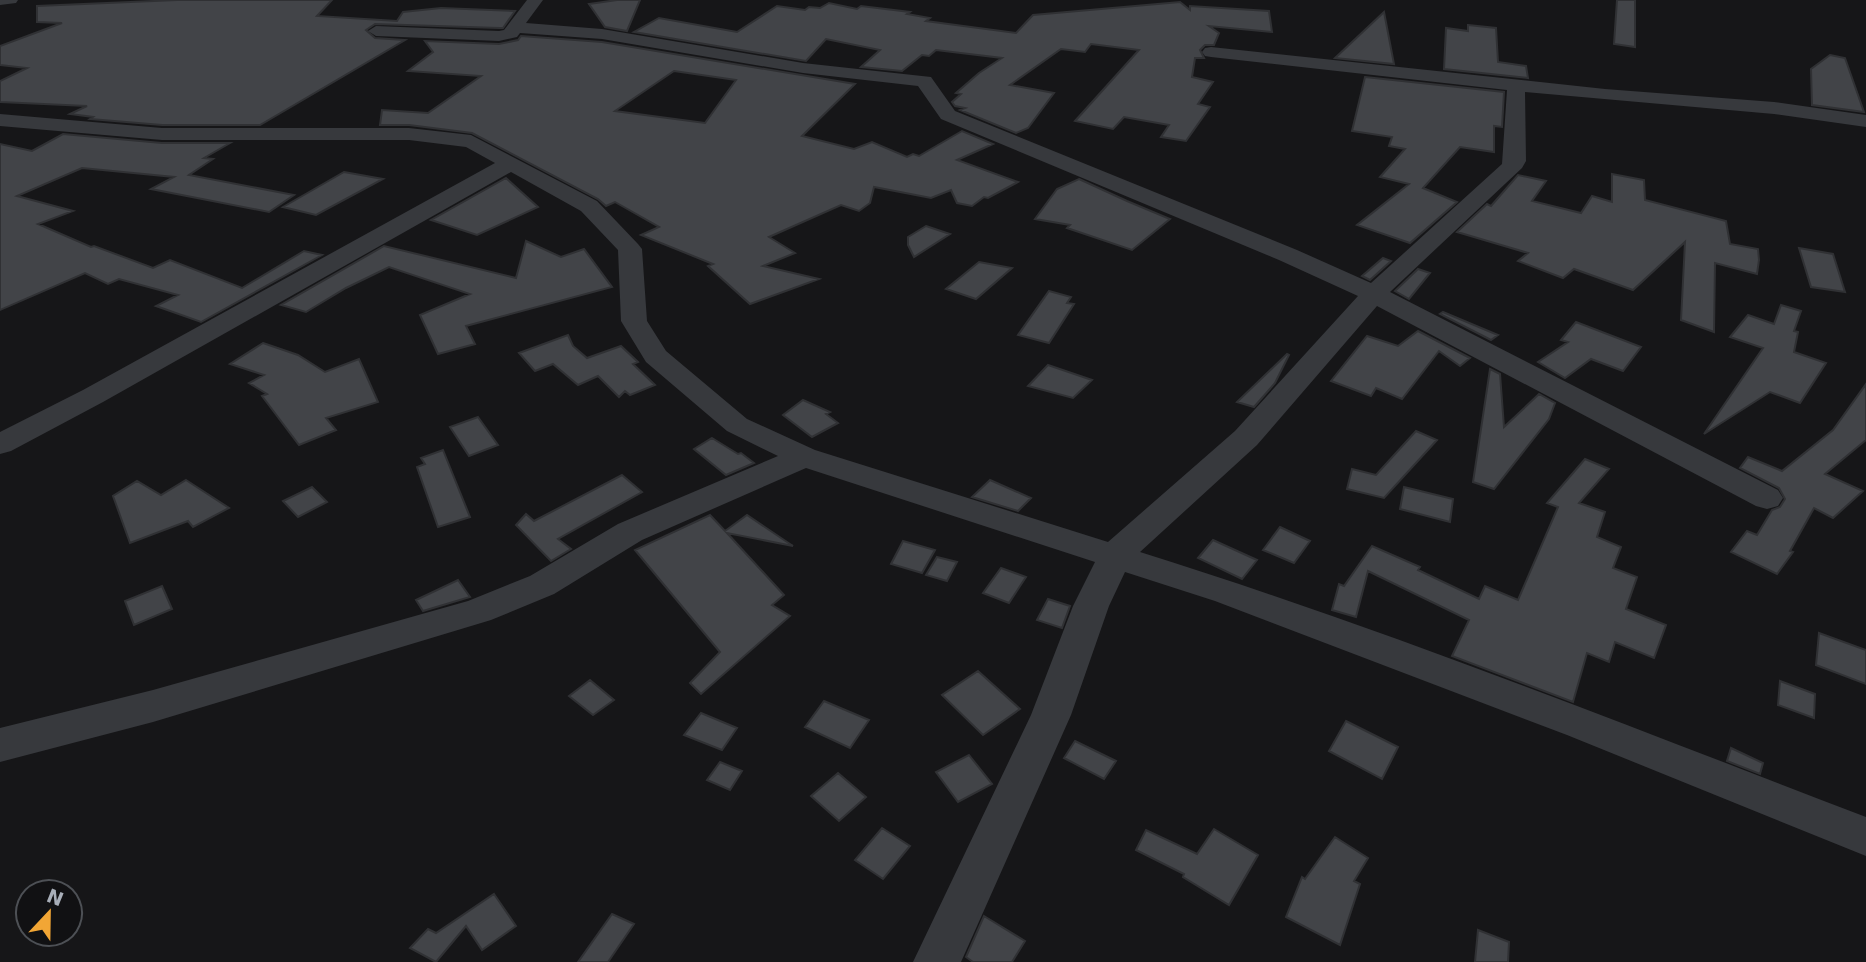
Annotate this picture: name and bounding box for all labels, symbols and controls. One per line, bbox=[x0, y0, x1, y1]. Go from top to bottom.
north arrow bbox=[14, 878, 84, 948]
text: N bbox=[44, 884, 67, 910]

